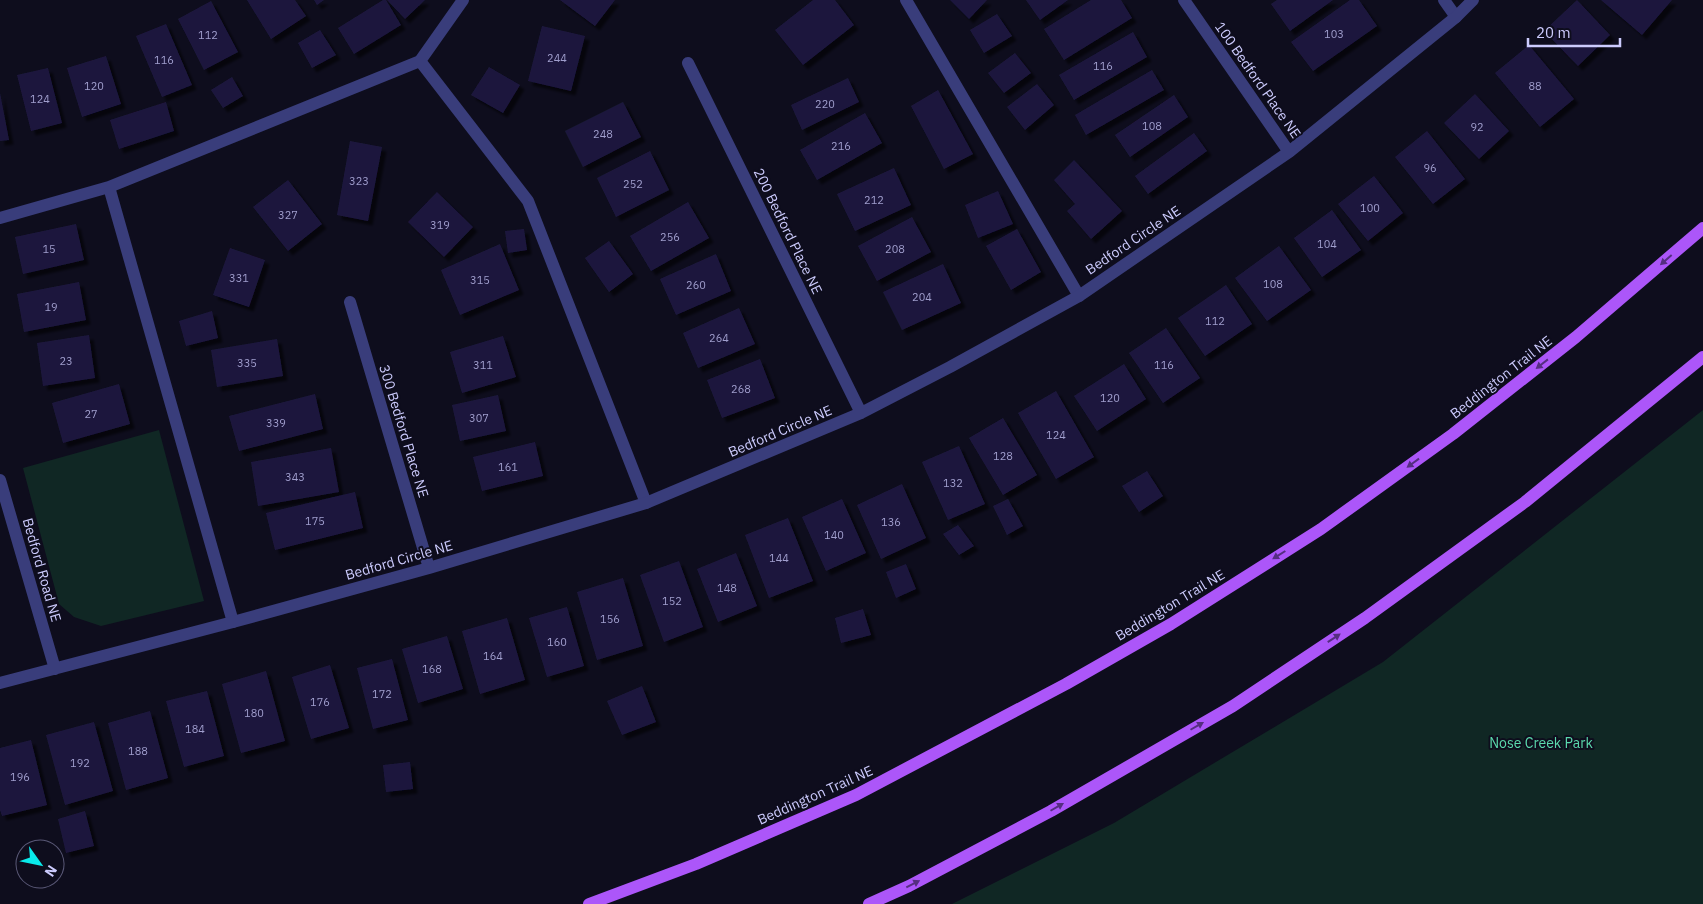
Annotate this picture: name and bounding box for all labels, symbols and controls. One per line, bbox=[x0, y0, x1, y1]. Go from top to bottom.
scale bar bbox=[1528, 15, 1620, 47]
street label: 100 Bedford Place NE bbox=[1211, 18, 1305, 142]
text: 20 m bbox=[1536, 23, 1571, 42]
house number: 103 bbox=[1324, 27, 1344, 41]
house number: 112 bbox=[198, 28, 218, 42]
house number: 244 bbox=[547, 51, 567, 65]
house number: 116 bbox=[154, 53, 174, 67]
house number: 116 bbox=[1093, 59, 1113, 73]
house number: 120 bbox=[84, 79, 104, 93]
house number: 88 bbox=[1528, 79, 1542, 93]
house number: 124 bbox=[30, 92, 50, 106]
house number: 220 bbox=[815, 97, 835, 111]
house number: 108 bbox=[1142, 119, 1162, 133]
house number: 92 bbox=[1470, 120, 1484, 134]
house number: 248 bbox=[593, 127, 613, 141]
house number: 216 bbox=[831, 139, 851, 153]
house number: 96 bbox=[1423, 161, 1437, 175]
street label: 200 Bedford Place NE bbox=[750, 165, 826, 297]
house number: 323 bbox=[349, 174, 369, 188]
house number: 252 bbox=[623, 177, 643, 191]
house number: 212 bbox=[864, 193, 884, 207]
house number: 100 bbox=[1360, 201, 1380, 215]
street label: Bedford Circle NE bbox=[1082, 202, 1184, 278]
house number: 327 bbox=[278, 208, 298, 222]
house number: 319 bbox=[430, 218, 450, 232]
house number: 256 bbox=[660, 230, 680, 244]
house number: 104 bbox=[1317, 237, 1337, 251]
house number: 15 bbox=[42, 242, 56, 256]
house number: 208 bbox=[885, 242, 905, 256]
one-way arrow bbox=[1660, 254, 1673, 265]
house number: 331 bbox=[229, 271, 249, 285]
house number: 315 bbox=[470, 273, 490, 287]
house number: 108 bbox=[1263, 277, 1283, 291]
house number: 260 bbox=[686, 278, 706, 292]
house number: 204 bbox=[912, 290, 932, 304]
house number: 19 bbox=[44, 300, 58, 314]
house number: 112 bbox=[1205, 314, 1225, 328]
house number: 264 bbox=[709, 331, 729, 345]
street label: Beddington Trail NE bbox=[1446, 332, 1556, 422]
house number: 23 bbox=[59, 354, 73, 368]
house number: 335 bbox=[237, 356, 257, 370]
house number: 311 bbox=[473, 358, 493, 372]
house number: 116 bbox=[1154, 358, 1174, 372]
one-way arrow bbox=[1535, 359, 1548, 369]
street label: 300 Bedford Place NE bbox=[375, 362, 433, 500]
house number: 268 bbox=[731, 382, 751, 396]
house number: 120 bbox=[1100, 391, 1120, 405]
street label: Bedford Circle NE bbox=[725, 401, 835, 461]
house number: 27 bbox=[84, 407, 98, 421]
house number: 307 bbox=[469, 411, 489, 425]
house number: 339 bbox=[266, 416, 286, 430]
house number: 124 bbox=[1046, 428, 1066, 442]
house number: 128 bbox=[993, 449, 1013, 463]
one-way arrow bbox=[1406, 458, 1419, 468]
house number: 161 bbox=[498, 460, 518, 474]
house number: 343 bbox=[285, 470, 305, 484]
house number: 132 bbox=[943, 476, 963, 490]
house number: 175 bbox=[305, 514, 325, 528]
house number: 136 bbox=[881, 515, 901, 529]
street label: Bedford Road NE bbox=[19, 516, 65, 624]
house number: 140 bbox=[824, 528, 844, 542]
street label: Bedford Circle NE bbox=[343, 536, 455, 584]
house number: 144 bbox=[769, 551, 789, 565]
one-way arrow bbox=[1272, 551, 1286, 560]
street label: Beddington Trail NE bbox=[1112, 565, 1228, 645]
house number: 148 bbox=[717, 581, 737, 595]
house number: 152 bbox=[662, 594, 682, 608]
house number: 156 bbox=[600, 612, 620, 626]
one-way arrow bbox=[1327, 634, 1341, 643]
house number: 160 bbox=[547, 635, 567, 649]
house number: 164 bbox=[483, 649, 503, 663]
house number: 168 bbox=[422, 662, 442, 676]
house number: 172 bbox=[372, 687, 392, 701]
house number: 176 bbox=[310, 695, 330, 709]
house number: 180 bbox=[244, 706, 264, 720]
house number: 184 bbox=[185, 722, 205, 736]
one-way arrow bbox=[1191, 722, 1204, 731]
park label: Nose Creek Park bbox=[1489, 734, 1593, 752]
house number: 188 bbox=[128, 744, 148, 758]
house number: 192 bbox=[70, 756, 90, 770]
street label: Beddington Trail NE bbox=[754, 761, 876, 829]
house number: 196 bbox=[10, 770, 30, 784]
one-way arrow bbox=[1050, 803, 1063, 812]
north arrow bbox=[15, 839, 65, 889]
text: N bbox=[41, 862, 61, 880]
one-way arrow bbox=[906, 880, 920, 888]

